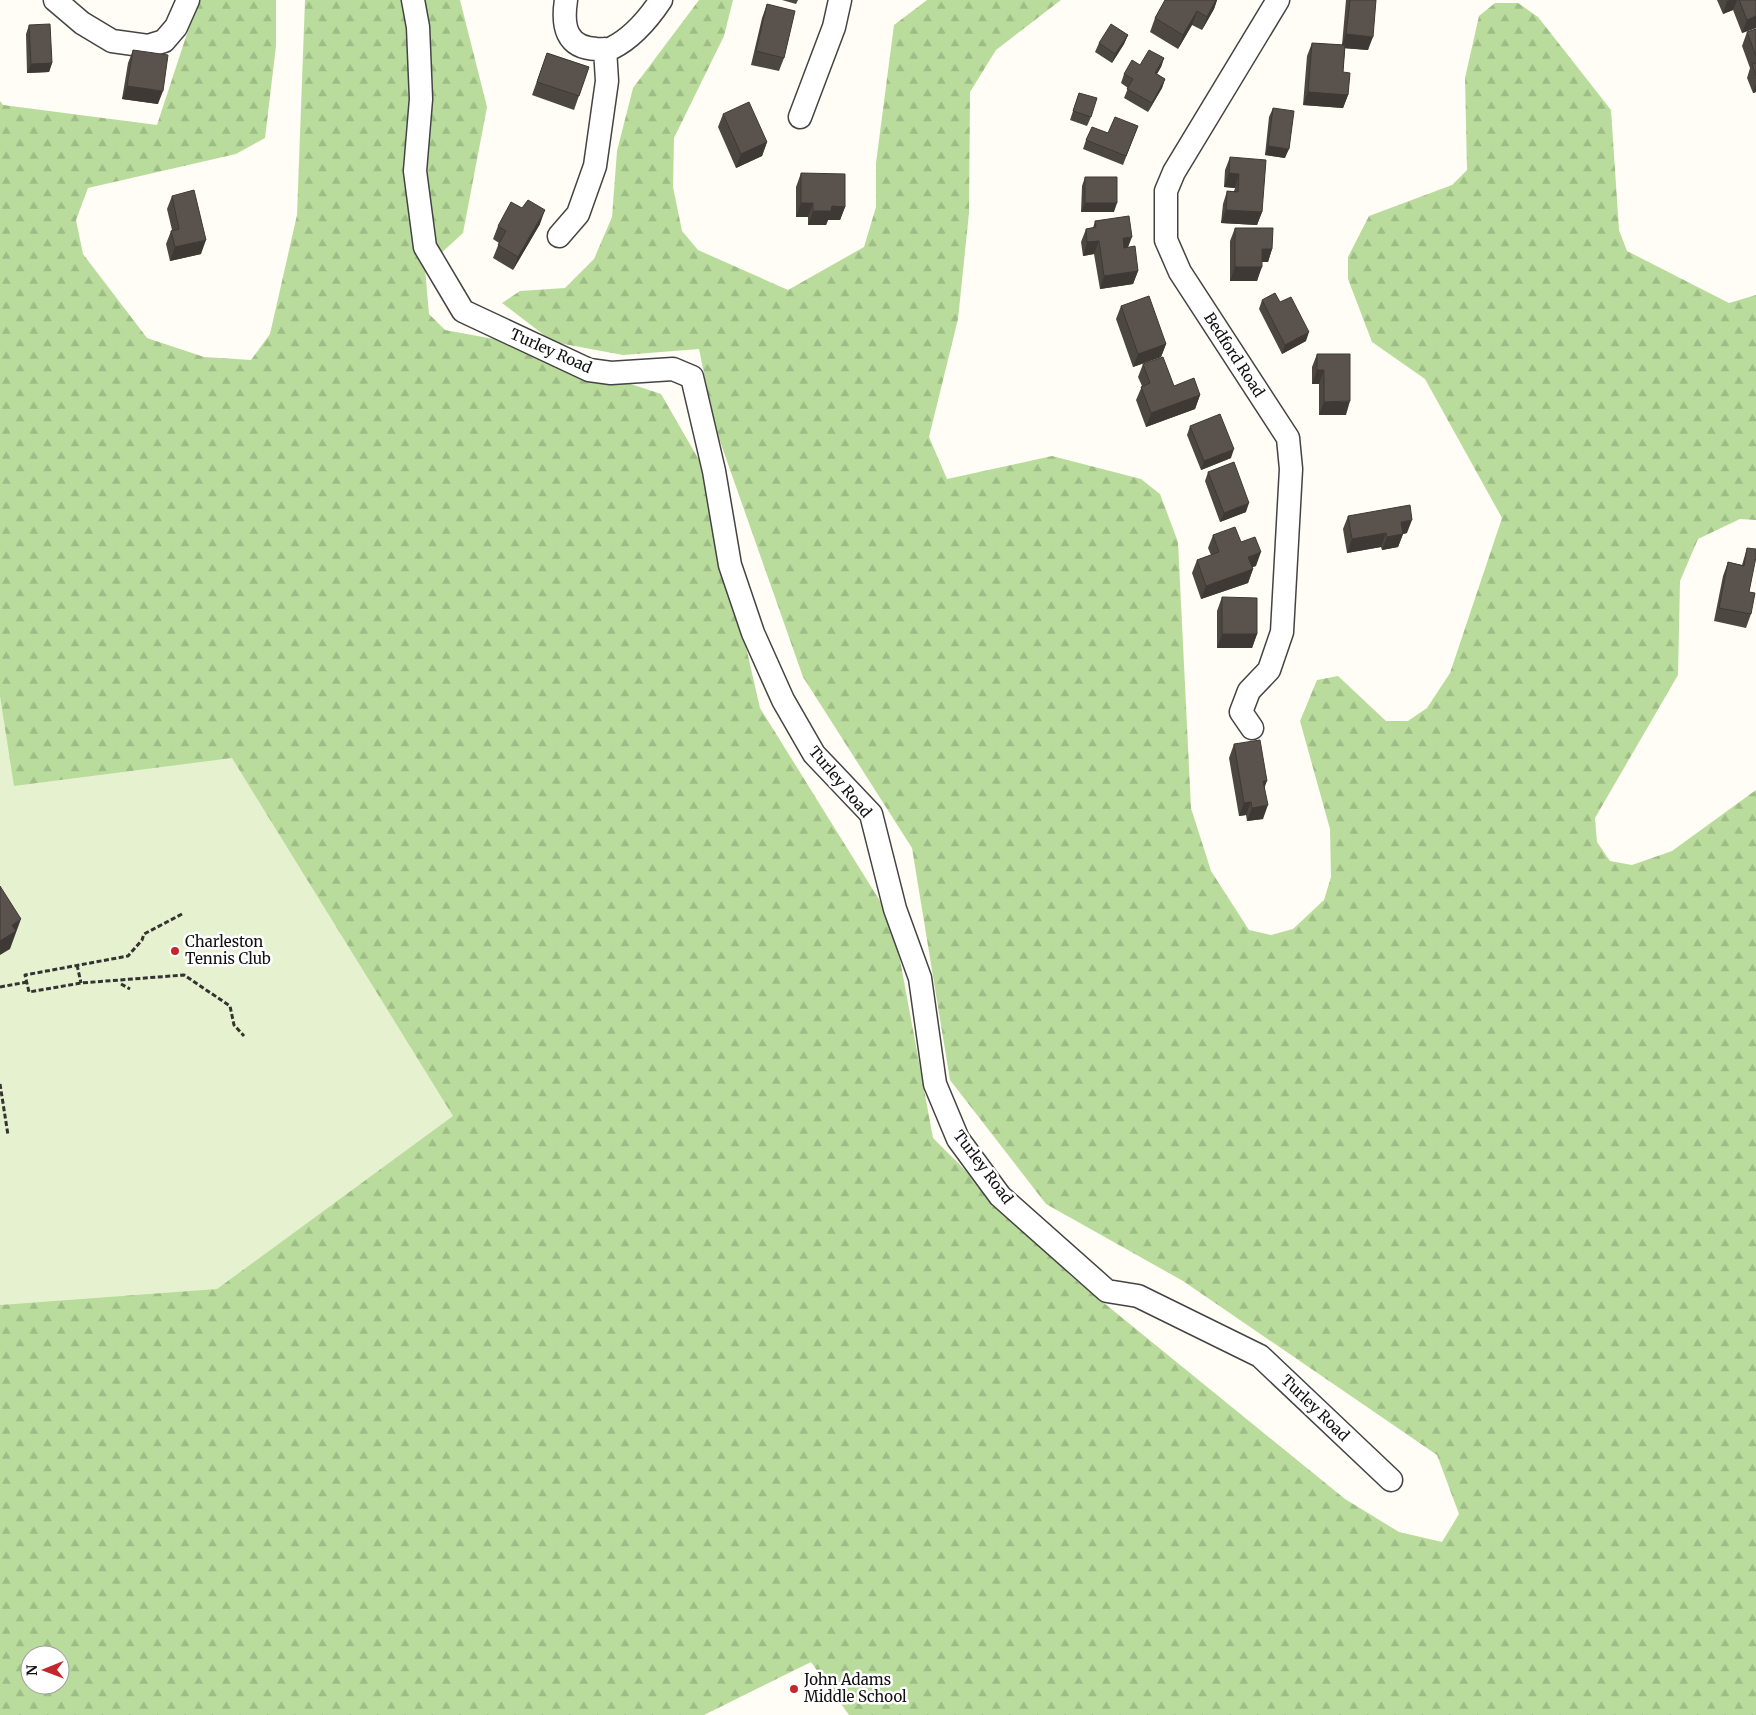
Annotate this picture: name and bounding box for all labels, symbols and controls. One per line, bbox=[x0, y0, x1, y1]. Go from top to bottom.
street label: Bedford Road bbox=[1200, 309, 1269, 401]
street label: Turley Road bbox=[507, 324, 595, 377]
street label: Turley Road bbox=[805, 742, 876, 821]
place label: Charleston Tennis Club bbox=[185, 932, 271, 968]
marker: Charleston Tennis Club bbox=[169, 945, 181, 957]
street label: Turley Road bbox=[950, 1126, 1017, 1207]
street label: Turley Road bbox=[1277, 1370, 1353, 1445]
north arrow bbox=[20, 1645, 70, 1695]
text: N bbox=[23, 1665, 41, 1676]
place label: John Adams Middle School bbox=[803, 1670, 907, 1706]
marker: John Adams Middle School bbox=[788, 1683, 800, 1695]

